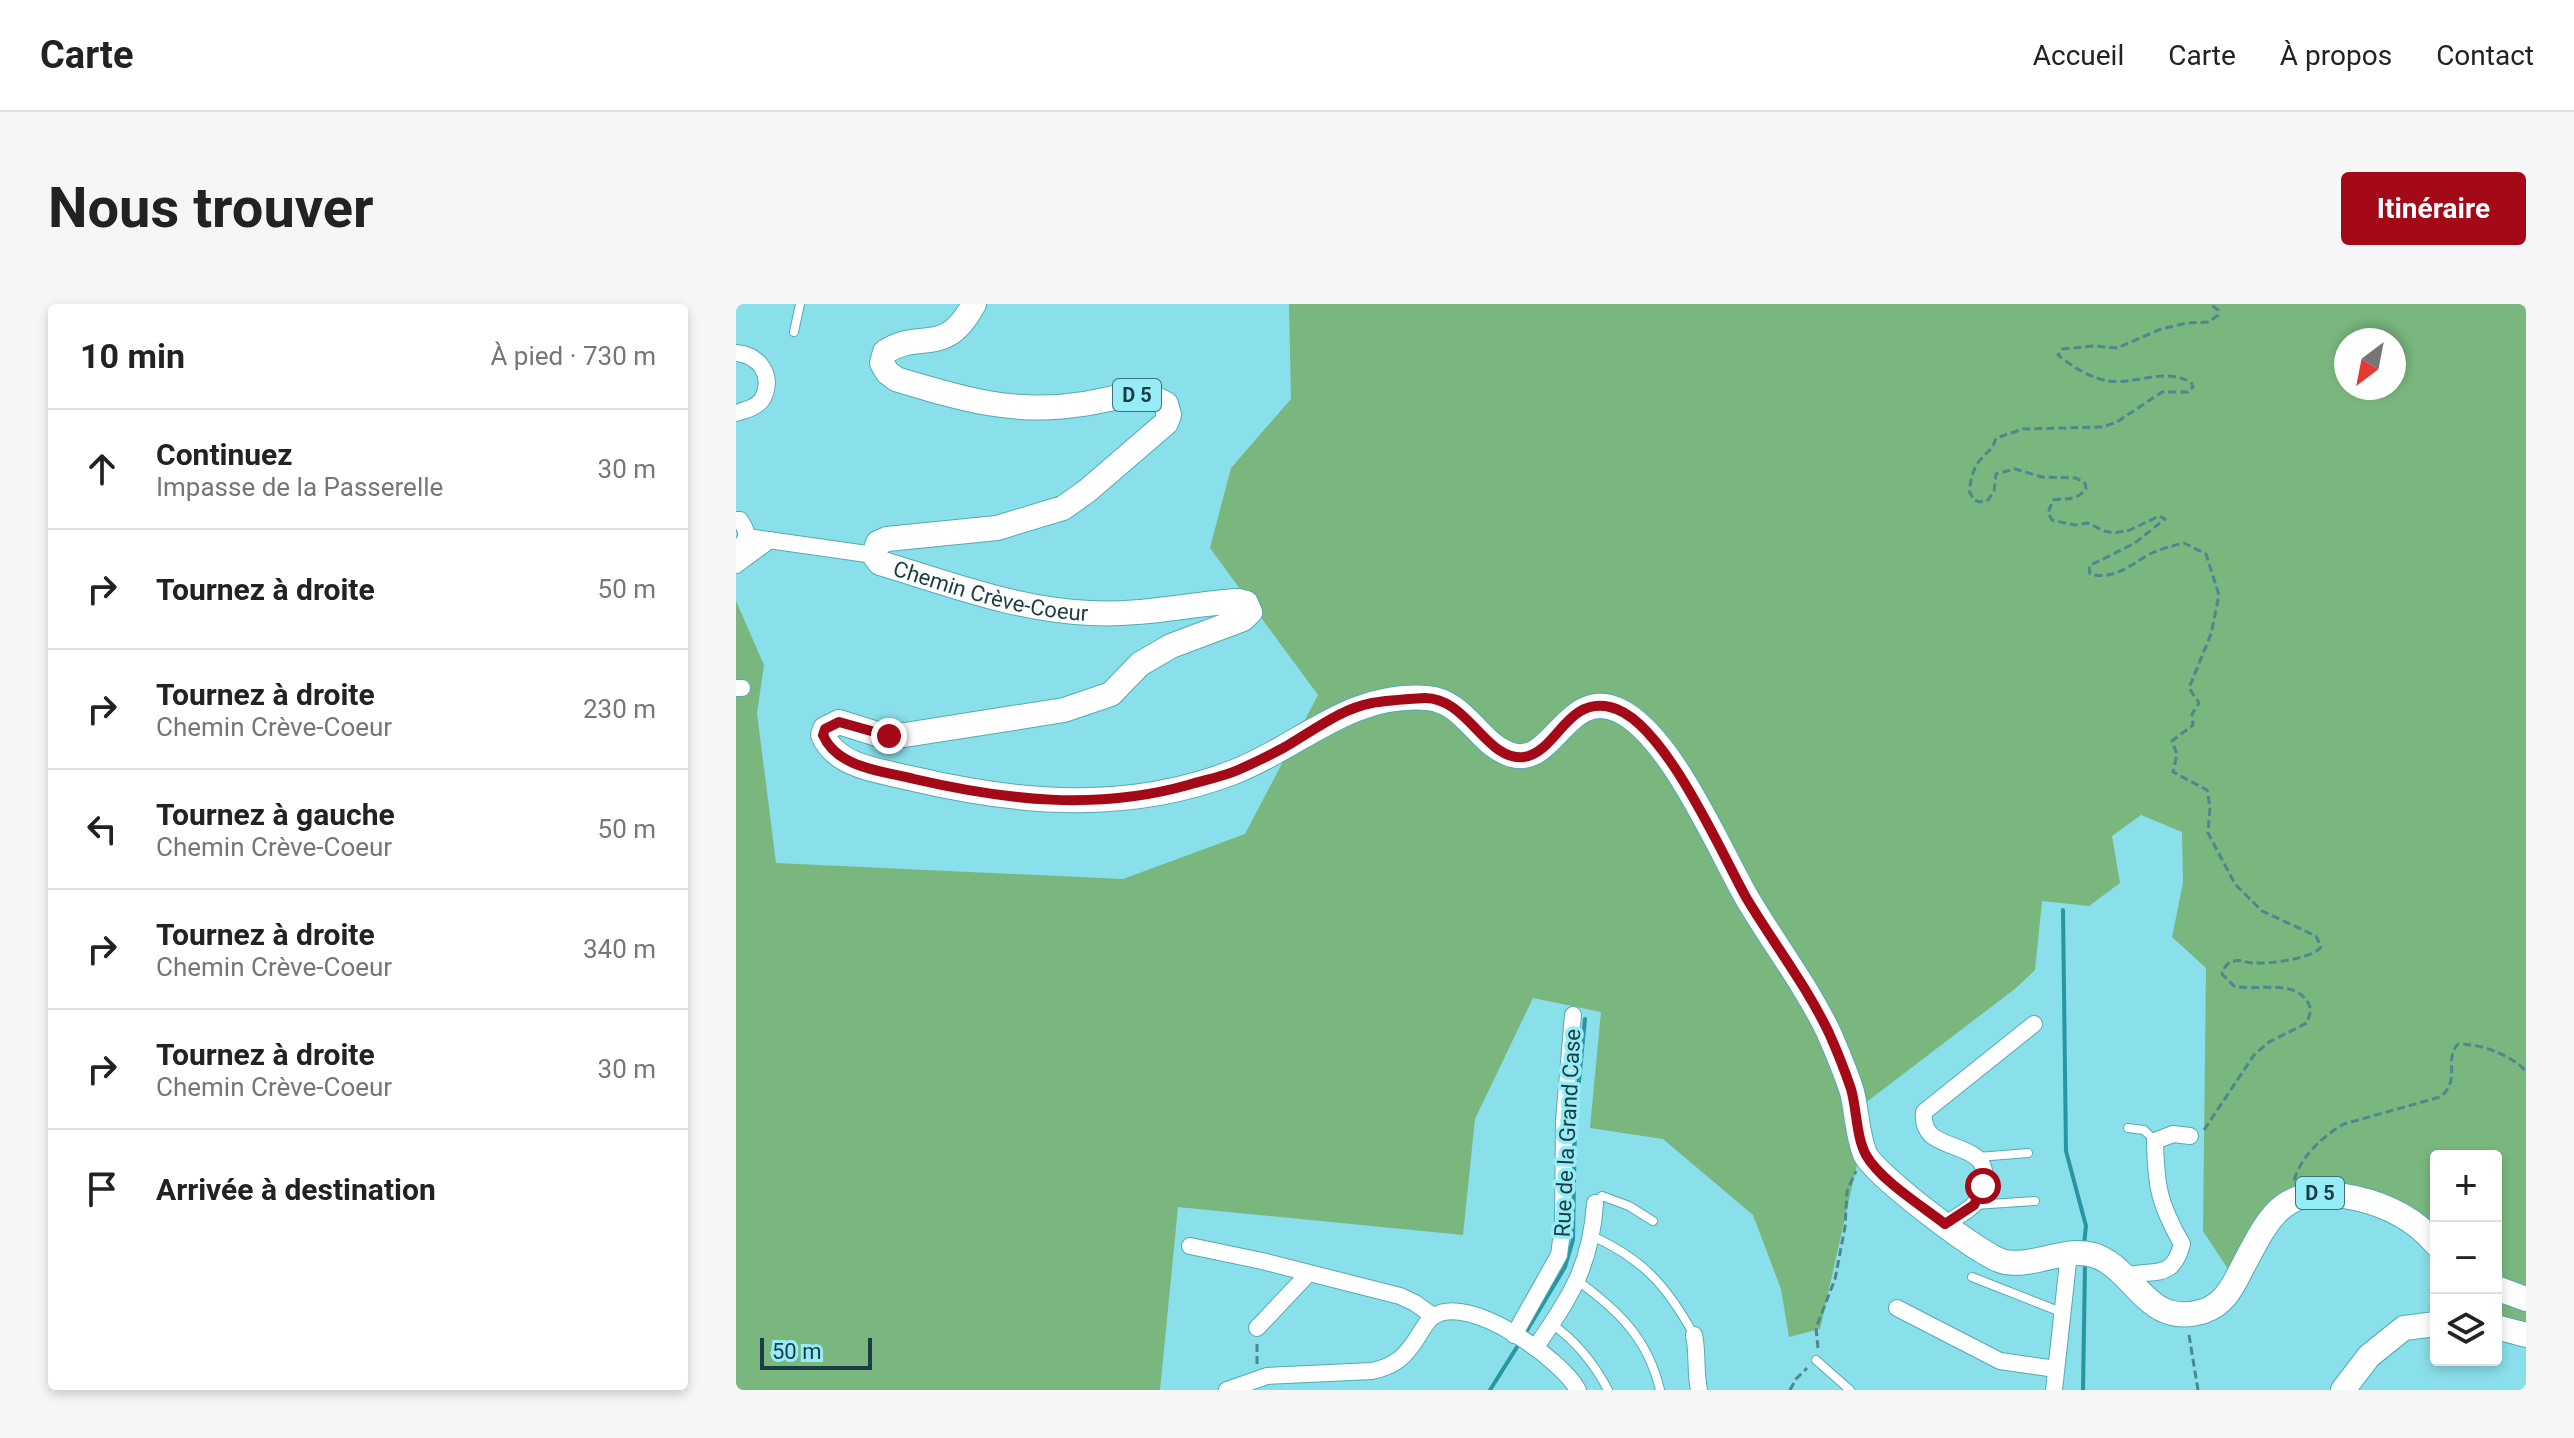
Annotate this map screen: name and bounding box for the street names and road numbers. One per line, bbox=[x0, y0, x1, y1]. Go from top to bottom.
road number: D 5 bbox=[1113, 379, 1161, 411]
street label: Chemin Crève-Coeur bbox=[890, 556, 1089, 626]
street label: Rue de la Grand Case bbox=[1550, 1028, 1585, 1238]
road number: D 5 bbox=[2296, 1177, 2344, 1209]

